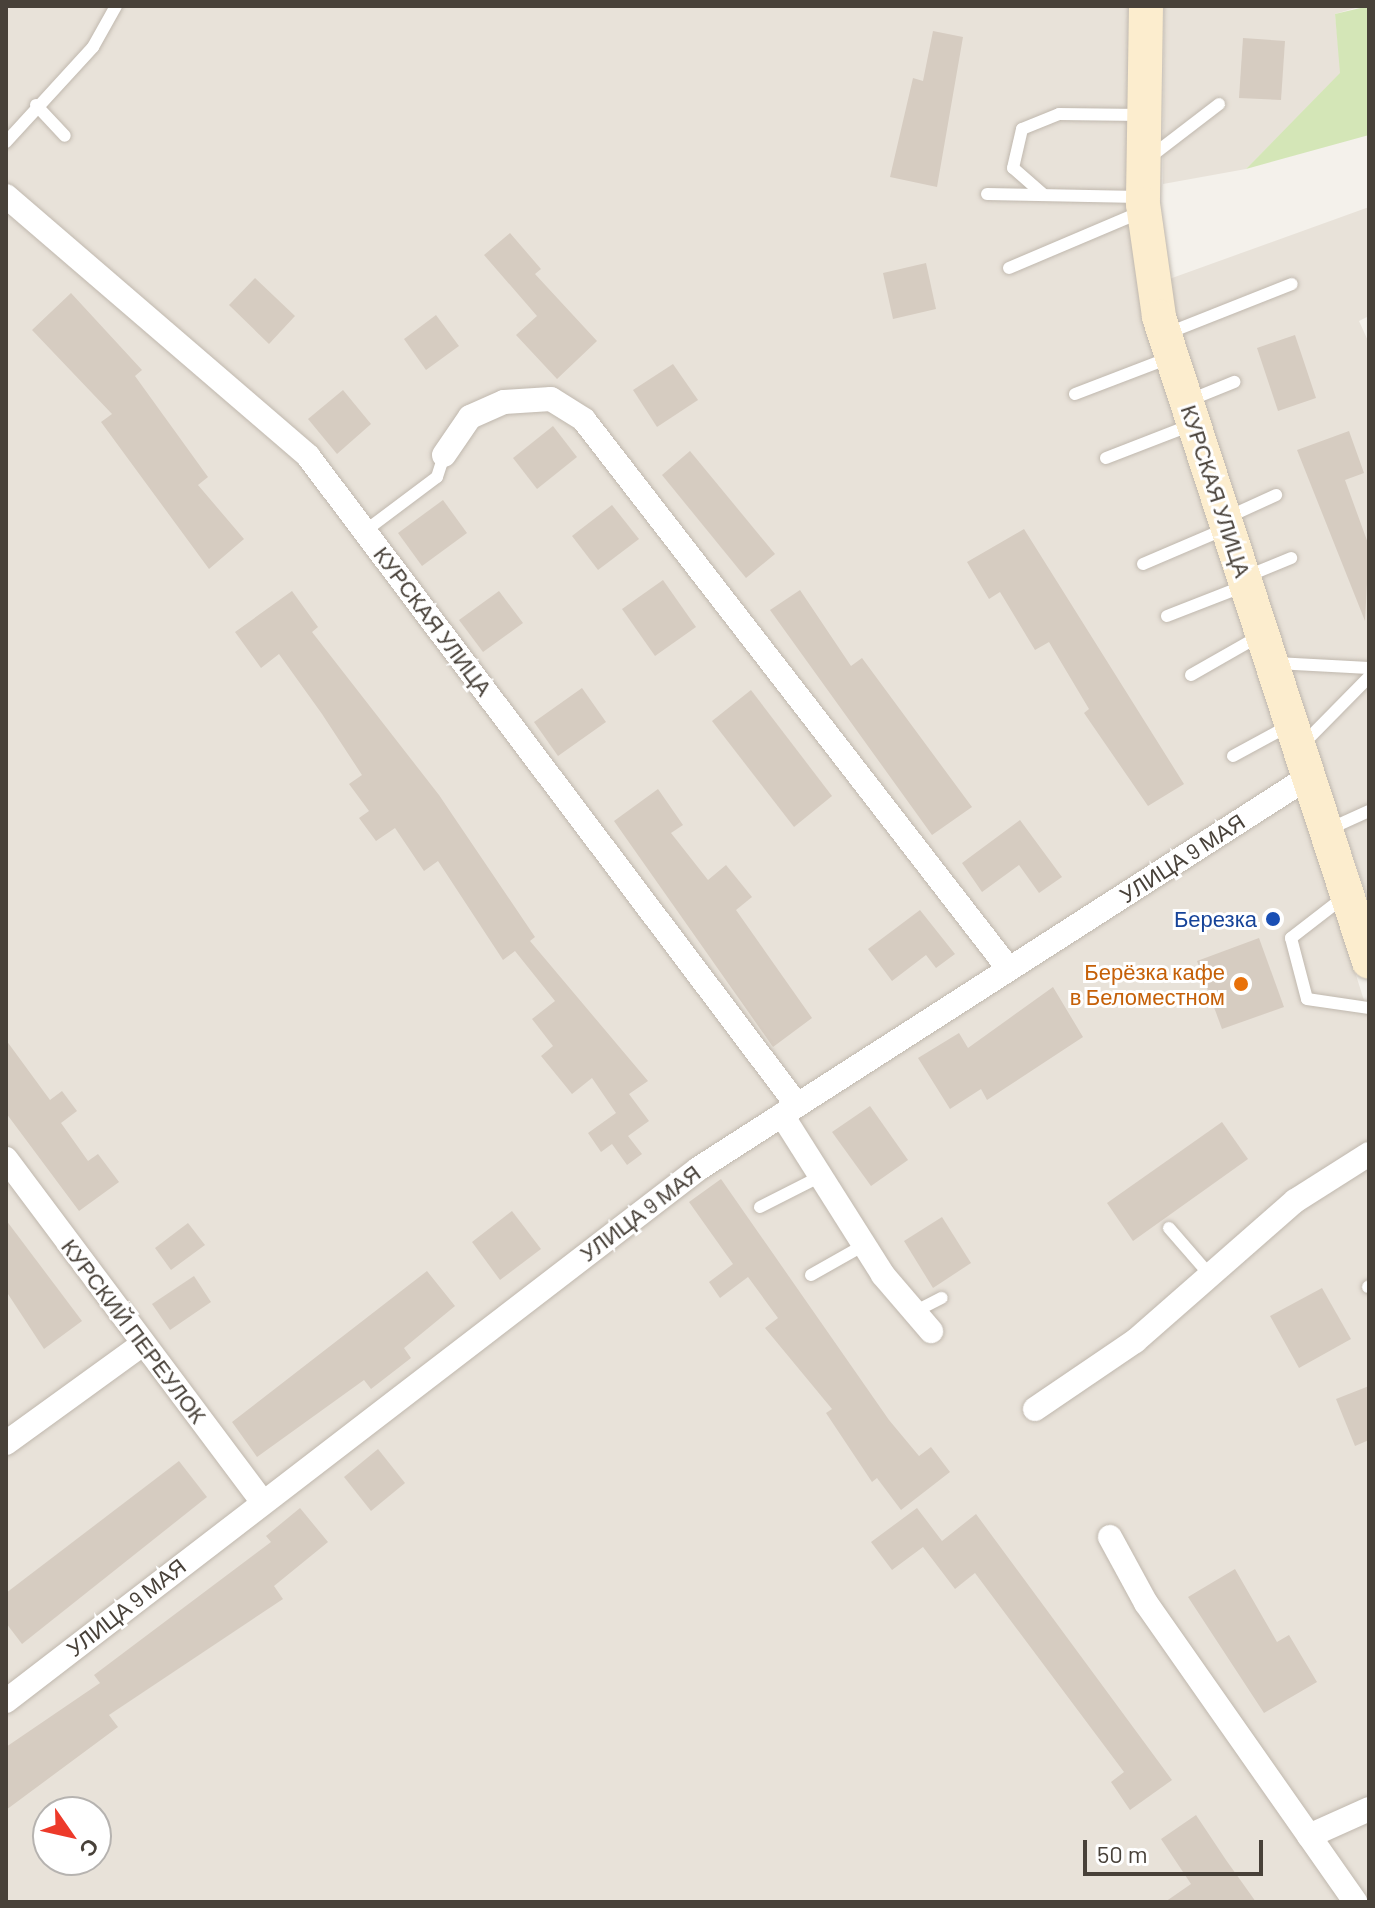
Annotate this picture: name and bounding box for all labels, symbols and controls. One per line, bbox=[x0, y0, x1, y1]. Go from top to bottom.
street label: КУРСКАЯ УЛИЦА bbox=[1176, 402, 1256, 580]
street label: КУРСКАЯ УЛИЦА bbox=[368, 541, 498, 701]
street label: УЛИЦА 9 МАЯ bbox=[1115, 808, 1249, 908]
place label: Березка bbox=[1174, 906, 1257, 932]
marker: Березка bbox=[1264, 910, 1282, 928]
place label: Берёзка кафе в Беломестном bbox=[1070, 958, 1225, 1010]
marker: Берёзка кафе в Беломестном bbox=[1232, 975, 1250, 993]
street label: УЛИЦА 9 МАЯ bbox=[575, 1159, 705, 1267]
street label: КУРСКИЙ ПЕРЕУЛОК bbox=[56, 1234, 212, 1428]
street label: УЛИЦА 9 МАЯ bbox=[61, 1552, 191, 1662]
north arrow bbox=[32, 1796, 112, 1876]
scale bar bbox=[1087, 1824, 1267, 1874]
text: С bbox=[75, 1834, 105, 1862]
text: 50 m bbox=[1097, 1839, 1148, 1868]

